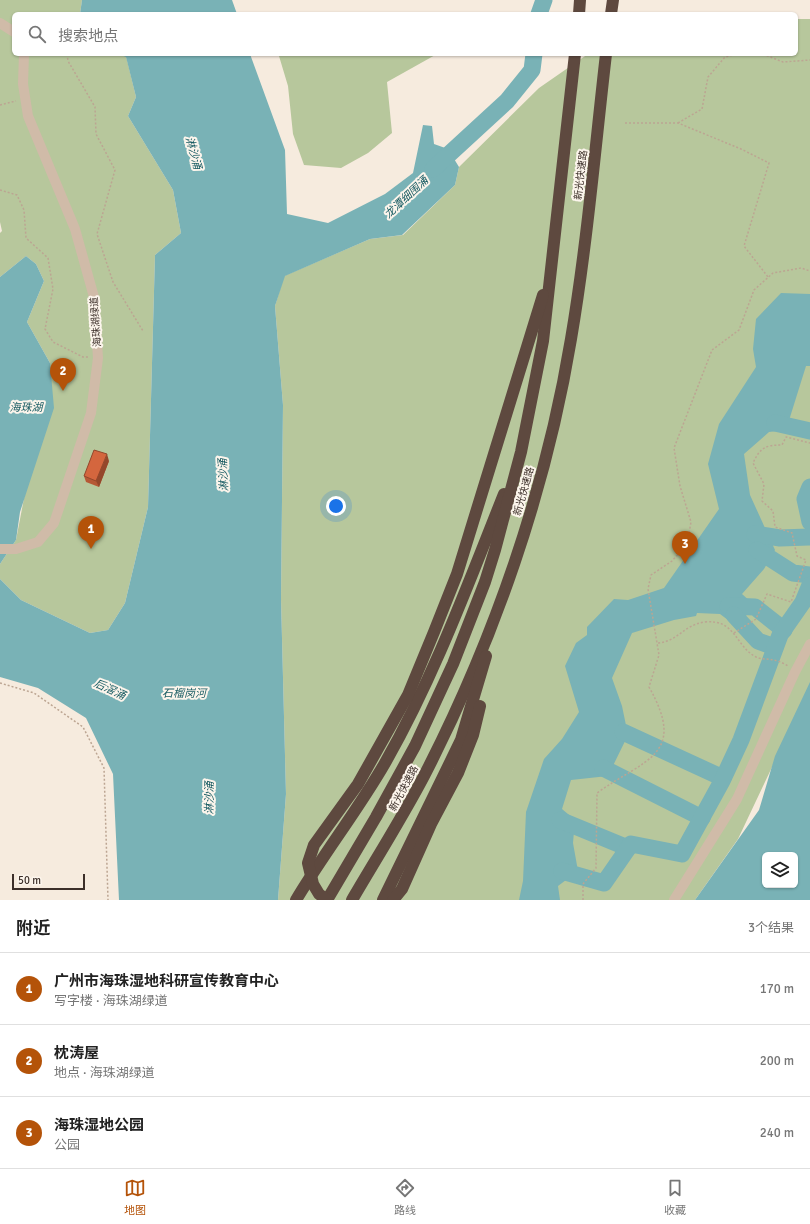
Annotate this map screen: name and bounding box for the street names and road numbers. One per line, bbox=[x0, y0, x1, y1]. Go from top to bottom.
street label: 新光快速路 bbox=[572, 150, 590, 201]
street label: 海珠湖绿道 bbox=[88, 297, 104, 347]
street label: 新光快速路 bbox=[511, 466, 537, 517]
street label: 新光快速路 bbox=[387, 764, 421, 813]

